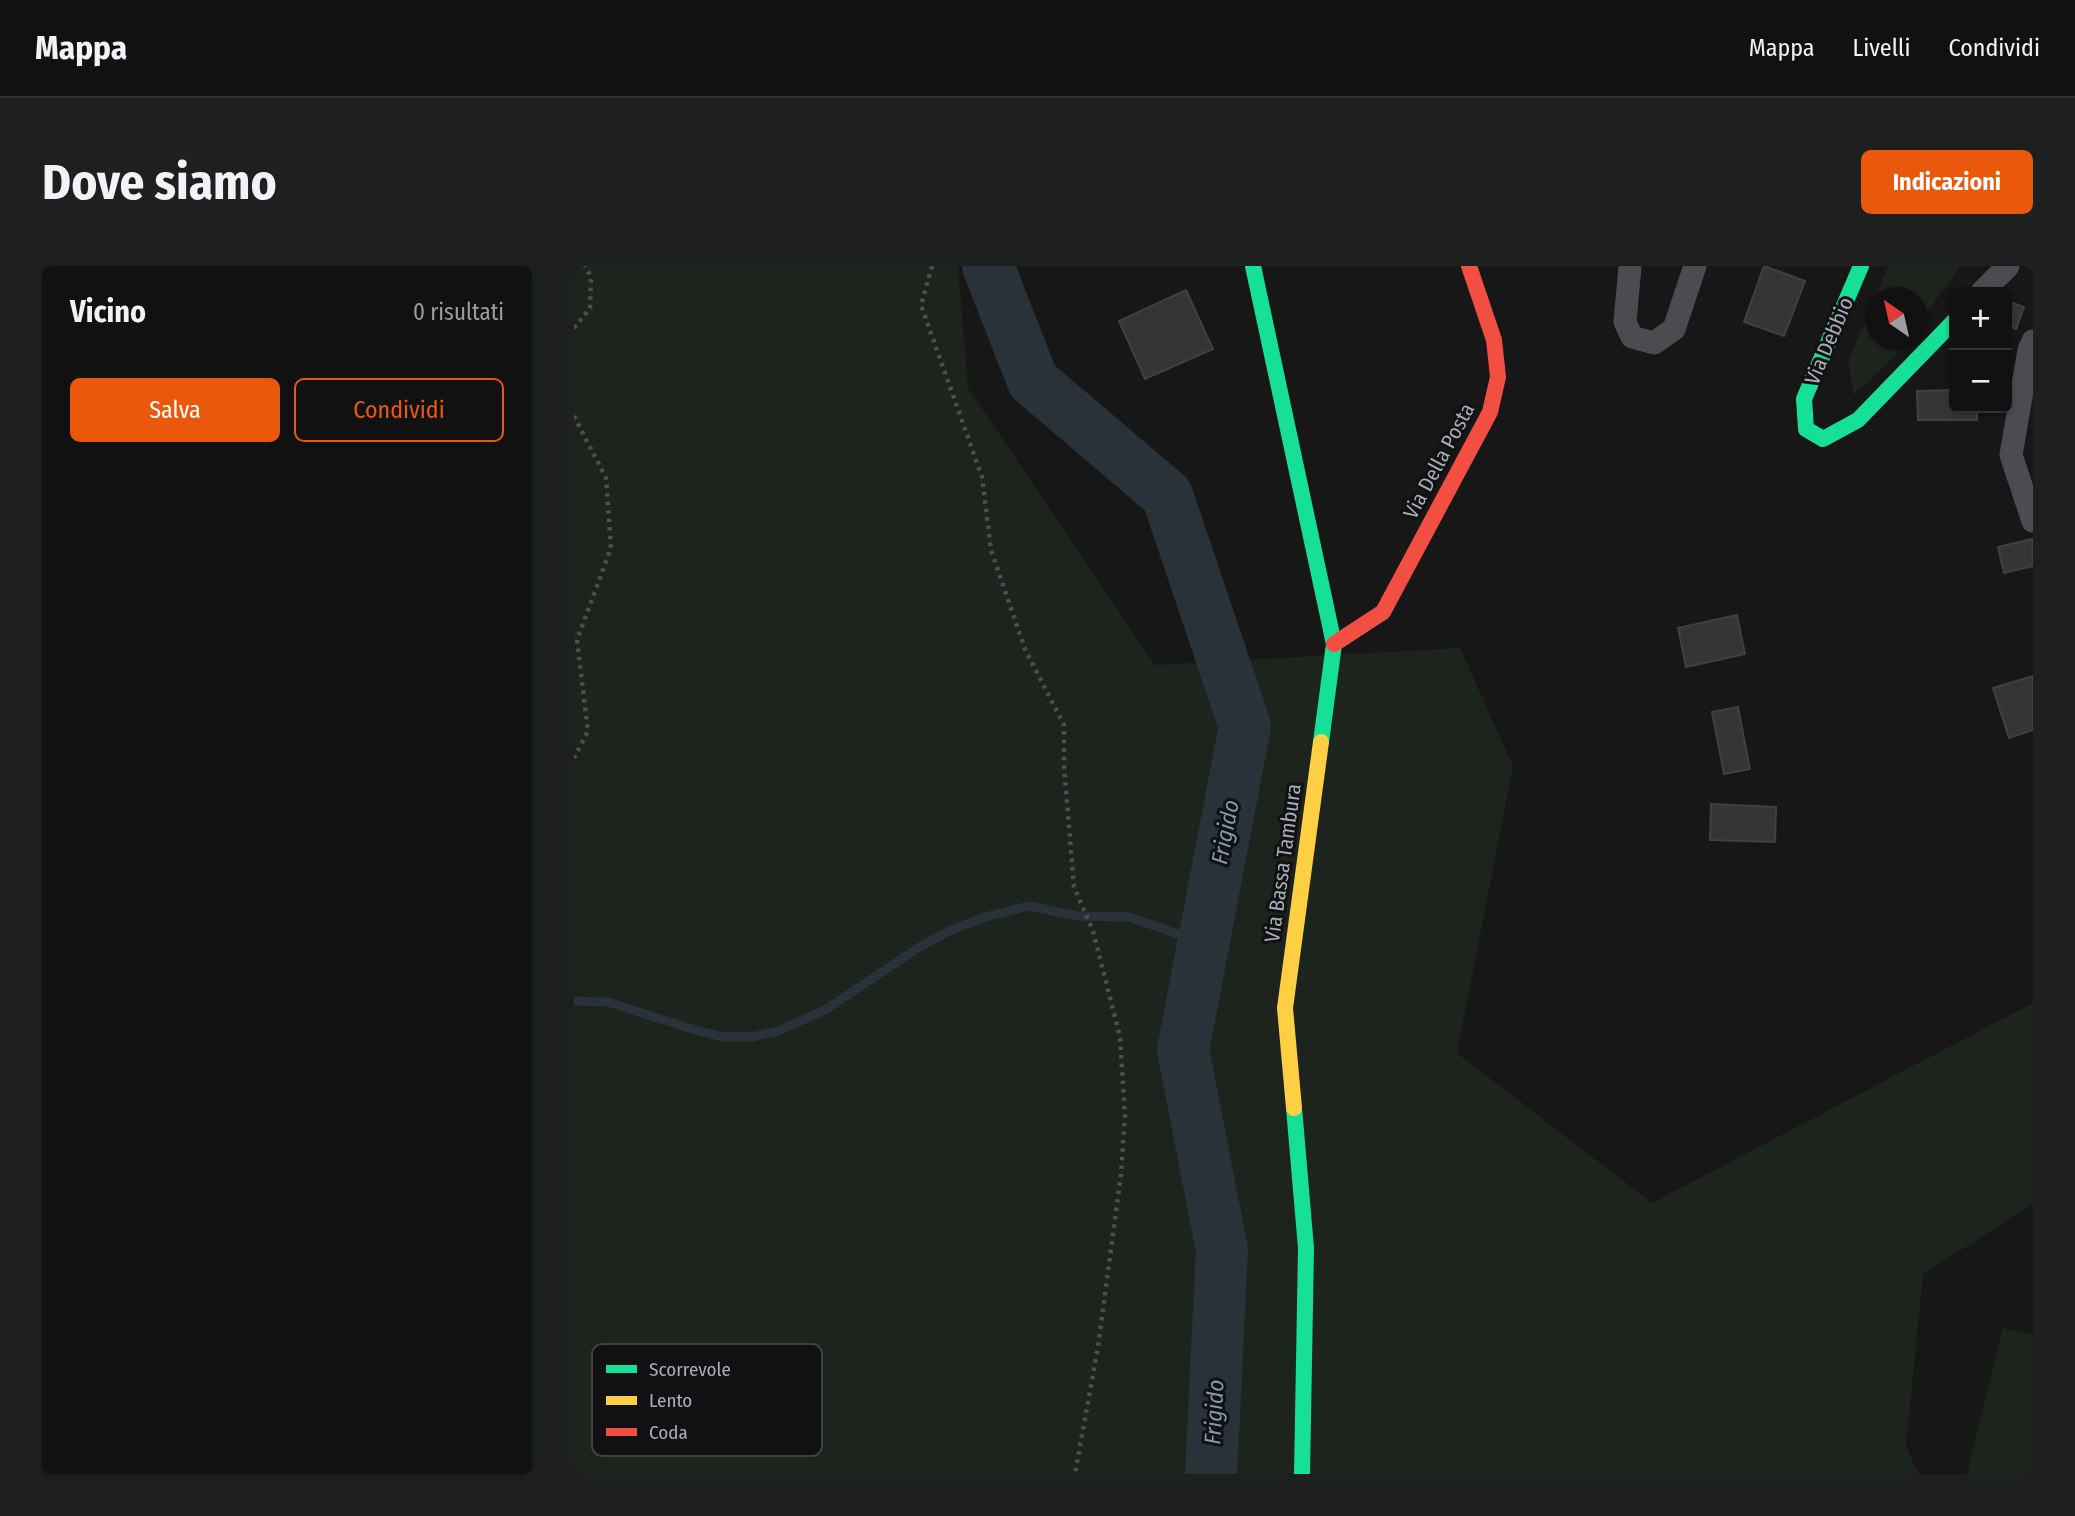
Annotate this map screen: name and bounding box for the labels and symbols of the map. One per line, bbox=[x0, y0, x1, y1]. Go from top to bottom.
north arrow bbox=[1865, 287, 1928, 350]
street label: Via Debbio bbox=[1799, 293, 1859, 389]
street label: Via Della Posta bbox=[1398, 399, 1480, 523]
street label: Via Bassa Tambura bbox=[1259, 782, 1307, 944]
water label: Frigido bbox=[1205, 797, 1245, 867]
legend bbox=[592, 1344, 822, 1456]
text: Scorrevole bbox=[649, 1358, 731, 1381]
water label: Frigido bbox=[1198, 1379, 1230, 1445]
text: Lento bbox=[649, 1389, 692, 1412]
text: Coda bbox=[649, 1421, 688, 1444]

